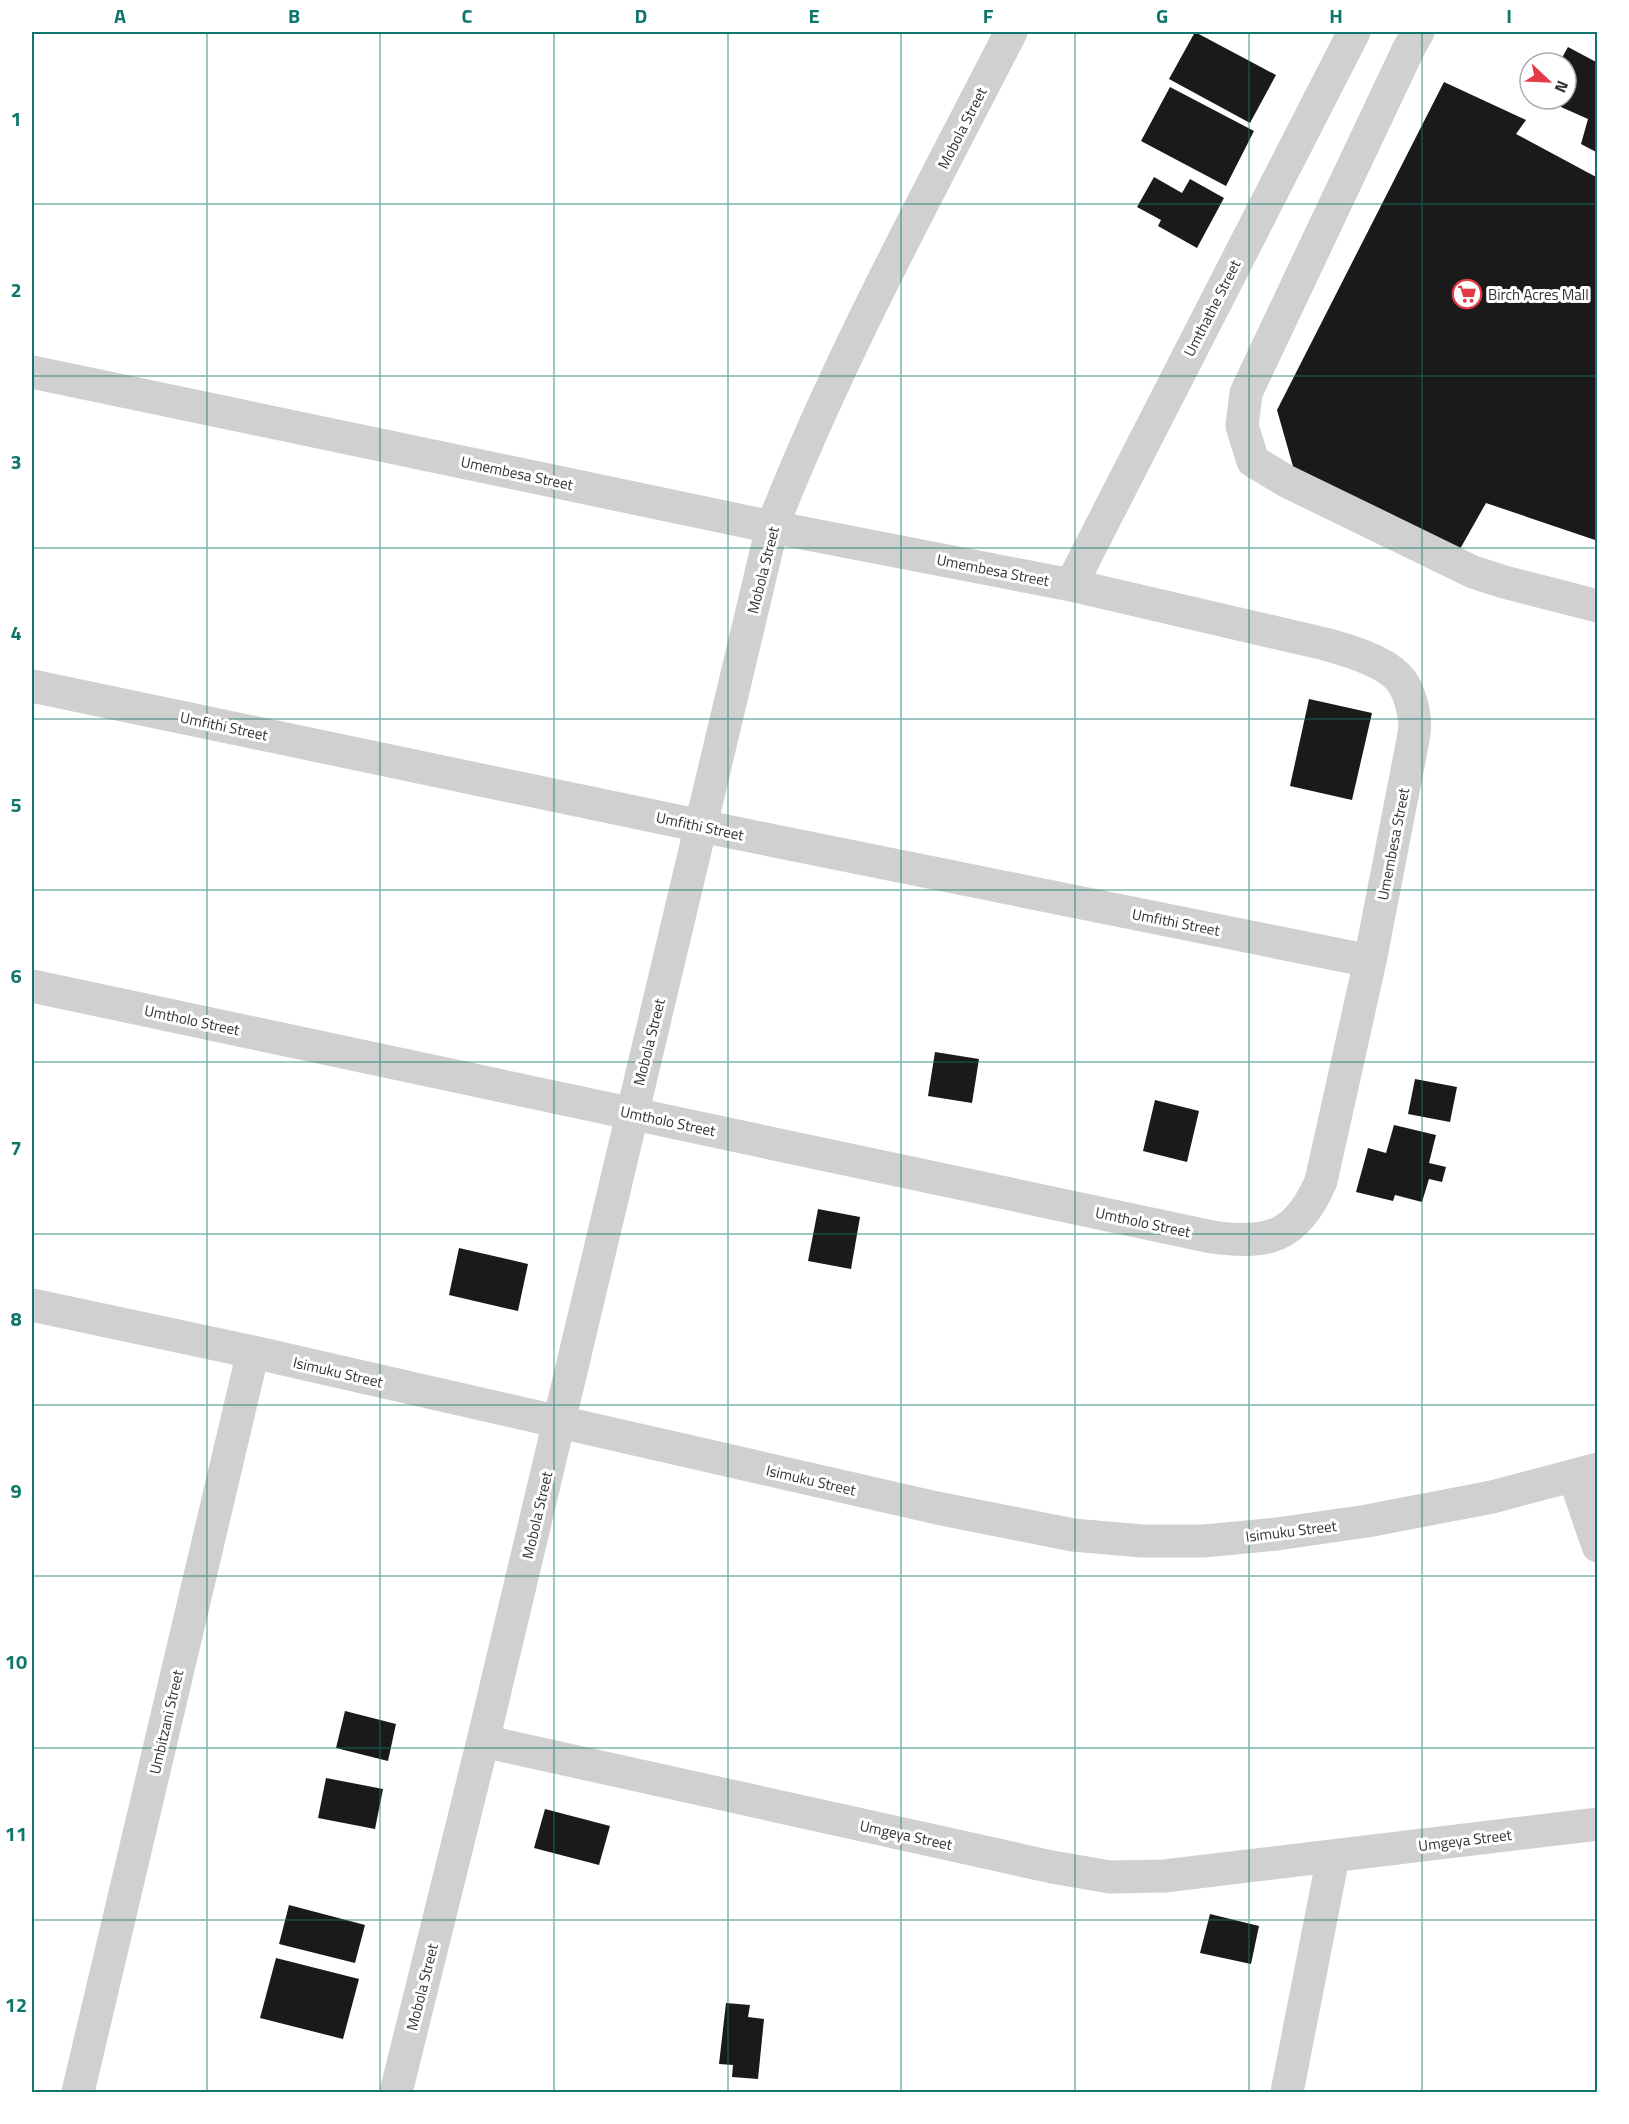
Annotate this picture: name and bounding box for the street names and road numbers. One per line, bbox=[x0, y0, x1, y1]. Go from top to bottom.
street label: Mobola Street bbox=[932, 82, 993, 173]
street label: Umthathe Street bbox=[1178, 255, 1247, 360]
street label: Umembesa Street bbox=[459, 450, 576, 496]
street label: Mobola Street bbox=[741, 523, 785, 616]
street label: Umembesa Street bbox=[935, 548, 1052, 592]
street label: Umfithi Street bbox=[178, 705, 271, 747]
street label: Umembesa Street bbox=[1371, 785, 1415, 902]
street label: Umfithi Street bbox=[654, 805, 747, 847]
street label: Umfithi Street bbox=[1130, 902, 1223, 942]
street label: Mobola Street bbox=[627, 995, 671, 1088]
street label: Umtholo Street bbox=[142, 999, 242, 1041]
street label: Umtholo Street bbox=[618, 1100, 718, 1142]
street label: Umtholo Street bbox=[1093, 1201, 1193, 1243]
street label: Isimuku Street bbox=[291, 1350, 386, 1394]
street label: Isimuku Street bbox=[764, 1458, 859, 1502]
street label: Mobola Street bbox=[516, 1468, 558, 1561]
street label: Isimuku Street bbox=[1244, 1514, 1339, 1548]
street label: Umbitzani Street bbox=[143, 1667, 189, 1776]
street label: Umgeya Street bbox=[858, 1814, 955, 1856]
street label: Umgeya Street bbox=[1417, 1823, 1514, 1857]
street label: Mobola Street bbox=[400, 1940, 444, 2033]

